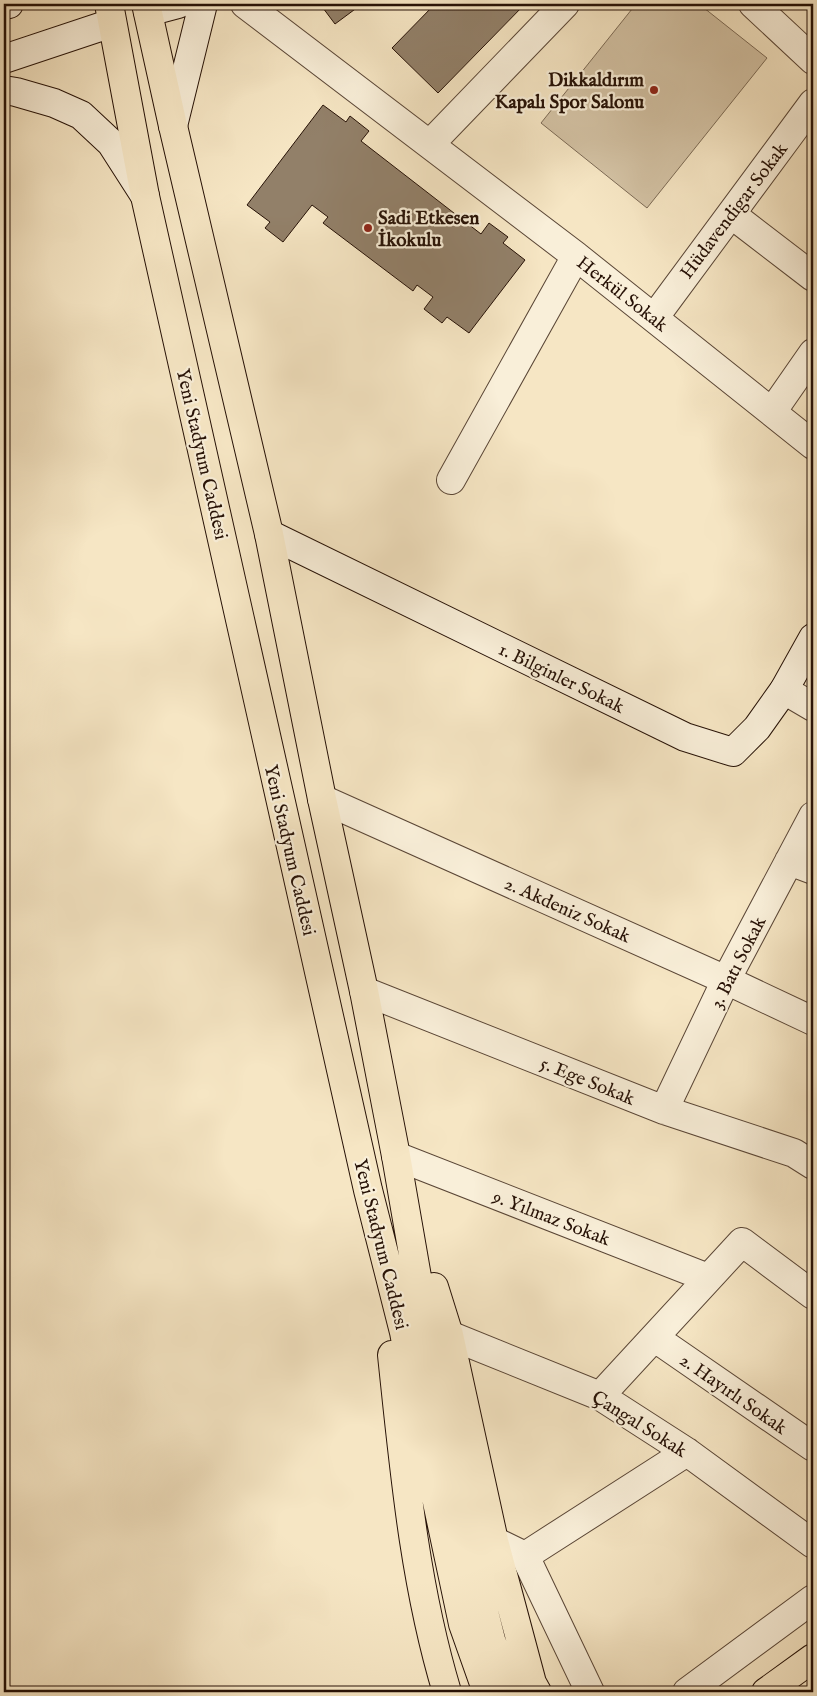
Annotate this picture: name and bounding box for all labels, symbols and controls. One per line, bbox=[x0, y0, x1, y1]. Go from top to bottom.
place label: Dikkaldırım Kapalı Spor Salonu bbox=[495, 69, 644, 115]
marker: Dikkaldırım Kapalı Spor Salonu bbox=[648, 84, 660, 96]
street label: Hüdavendigar Sokak bbox=[676, 138, 794, 284]
place label: Sadi Etkesen İkokulu bbox=[378, 207, 479, 253]
marker: Sadi Etkesen İkokulu bbox=[362, 222, 374, 234]
street label: Herkül Sokak bbox=[571, 251, 673, 338]
street label: Yeni Stadyum Caddesi bbox=[170, 367, 232, 542]
street label: 1. Bilginler Sokak bbox=[494, 638, 629, 720]
street label: Yeni Stadyum Caddesi bbox=[258, 763, 320, 938]
street label: 2. Akdeniz Sokak bbox=[500, 872, 635, 950]
street label: 3. Batı Sokak bbox=[705, 912, 773, 1013]
street label: 5. Ege Sokak bbox=[536, 1052, 639, 1112]
street label: Yeni Stadyum Caddesi bbox=[347, 1157, 413, 1332]
street label: 9. Yılmaz Sokak bbox=[488, 1185, 614, 1253]
street label: 2. Hayırlı Sokak bbox=[674, 1349, 792, 1441]
street label: Çangal Sokak bbox=[587, 1386, 692, 1464]

